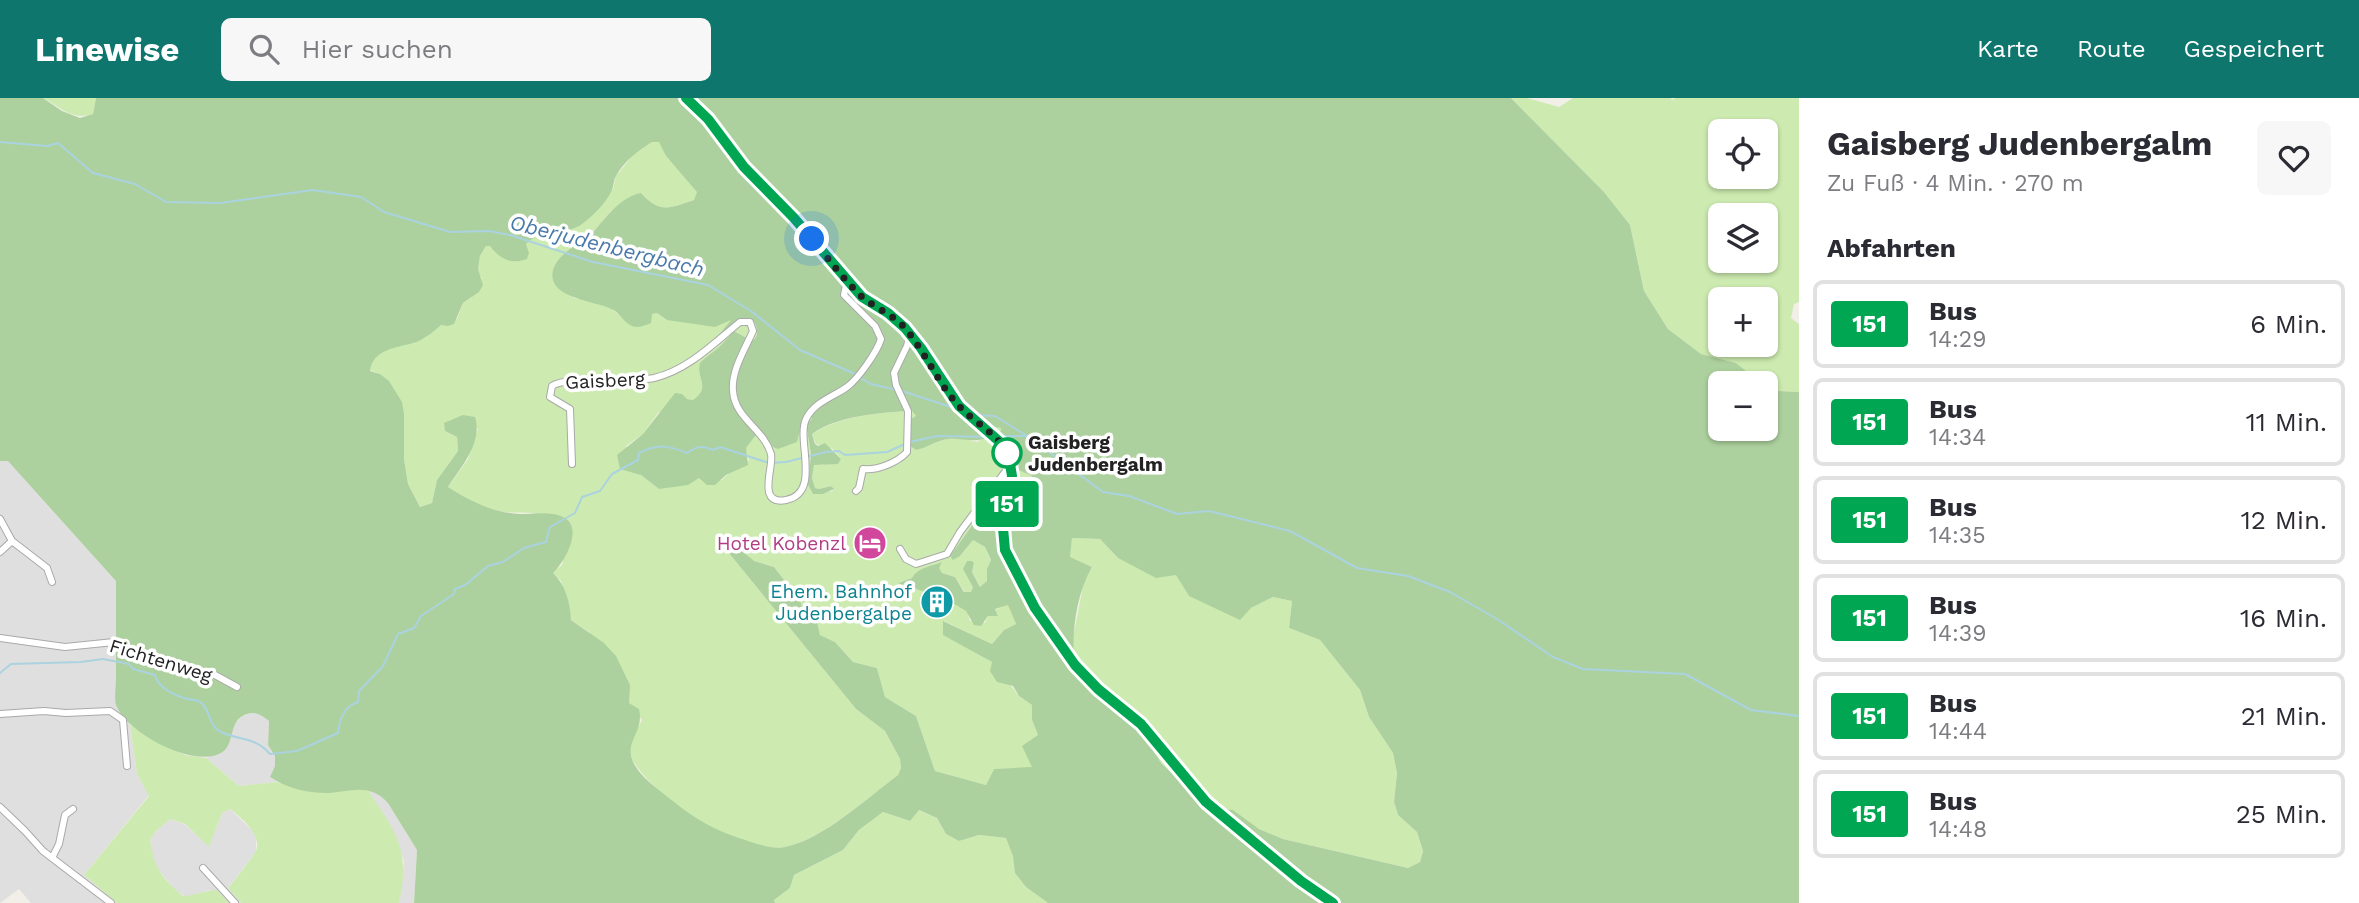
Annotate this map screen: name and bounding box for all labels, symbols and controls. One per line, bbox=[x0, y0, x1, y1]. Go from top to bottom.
search box bbox=[221, 18, 711, 81]
text: Linewise bbox=[35, 30, 179, 69]
icon: search bbox=[245, 30, 283, 68]
text: Hier suchen bbox=[301, 34, 453, 64]
text: Karte bbox=[1977, 35, 2039, 63]
text: Route bbox=[2077, 35, 2146, 63]
text: Gespeichert bbox=[2184, 35, 2324, 63]
map controls bbox=[1708, 119, 1778, 441]
button: locate bbox=[1708, 119, 1778, 189]
button: heart bbox=[2257, 121, 2331, 195]
text: Gaisberg Judenbergalm bbox=[1827, 124, 2212, 163]
text: Zu Fuß · 4 Min. · 270 m bbox=[1827, 170, 2084, 197]
button: layers bbox=[1708, 203, 1778, 273]
water label: Oberjudenbergbach bbox=[507, 209, 707, 282]
your location bbox=[794, 221, 829, 256]
text: Abfahrten bbox=[1827, 233, 1956, 263]
button: + bbox=[1708, 287, 1778, 357]
text: Bus bbox=[1929, 296, 1977, 326]
text: 6 Min. bbox=[2250, 309, 2327, 339]
text: 151 bbox=[1852, 310, 1887, 338]
text: 14:29 bbox=[1929, 326, 1986, 353]
street label: Gaisberg bbox=[565, 367, 646, 394]
button: − bbox=[1708, 371, 1778, 441]
text: Bus bbox=[1929, 394, 1977, 424]
text: 11 Min. bbox=[2246, 407, 2327, 437]
text: 151 bbox=[1852, 408, 1887, 436]
text: 14:34 bbox=[1929, 424, 1986, 451]
place label: Gaisberg Judenbergalm bbox=[1028, 431, 1163, 476]
marker: Gaisberg Judenbergalm bbox=[992, 438, 1022, 468]
line badge: 151 bbox=[967, 481, 1047, 527]
text: 151 bbox=[990, 490, 1024, 518]
text: Bus bbox=[1929, 492, 1977, 522]
text: 12 Min. bbox=[2241, 505, 2327, 535]
text: 151 bbox=[1852, 506, 1887, 534]
text: 14:35 bbox=[1929, 522, 1986, 549]
hotel icon: Hotel Kobenzl bbox=[851, 524, 889, 562]
place label: Hotel Kobenzl bbox=[717, 532, 846, 555]
place label: Ehem. Bahnhof Judenbergalpe bbox=[770, 580, 913, 625]
building icon: Ehem. Bahnhof Judenbergalpe bbox=[918, 583, 956, 621]
text: Bus bbox=[1929, 590, 1977, 620]
text: 16 Min. bbox=[2240, 603, 2327, 633]
text: 151 bbox=[1852, 604, 1887, 632]
text: 14:39 bbox=[1929, 620, 1986, 647]
street label: Fichtenweg bbox=[107, 634, 216, 687]
text: Bus bbox=[1929, 688, 1977, 718]
text: 21 Min. bbox=[2241, 701, 2327, 731]
text: 151 bbox=[1852, 702, 1887, 730]
text: 14:44 bbox=[1929, 718, 1987, 745]
text: Bus bbox=[1929, 786, 1977, 816]
text: 25 Min. bbox=[2236, 799, 2327, 829]
text: 151 bbox=[1852, 800, 1887, 828]
text: 14:48 bbox=[1929, 816, 1987, 843]

